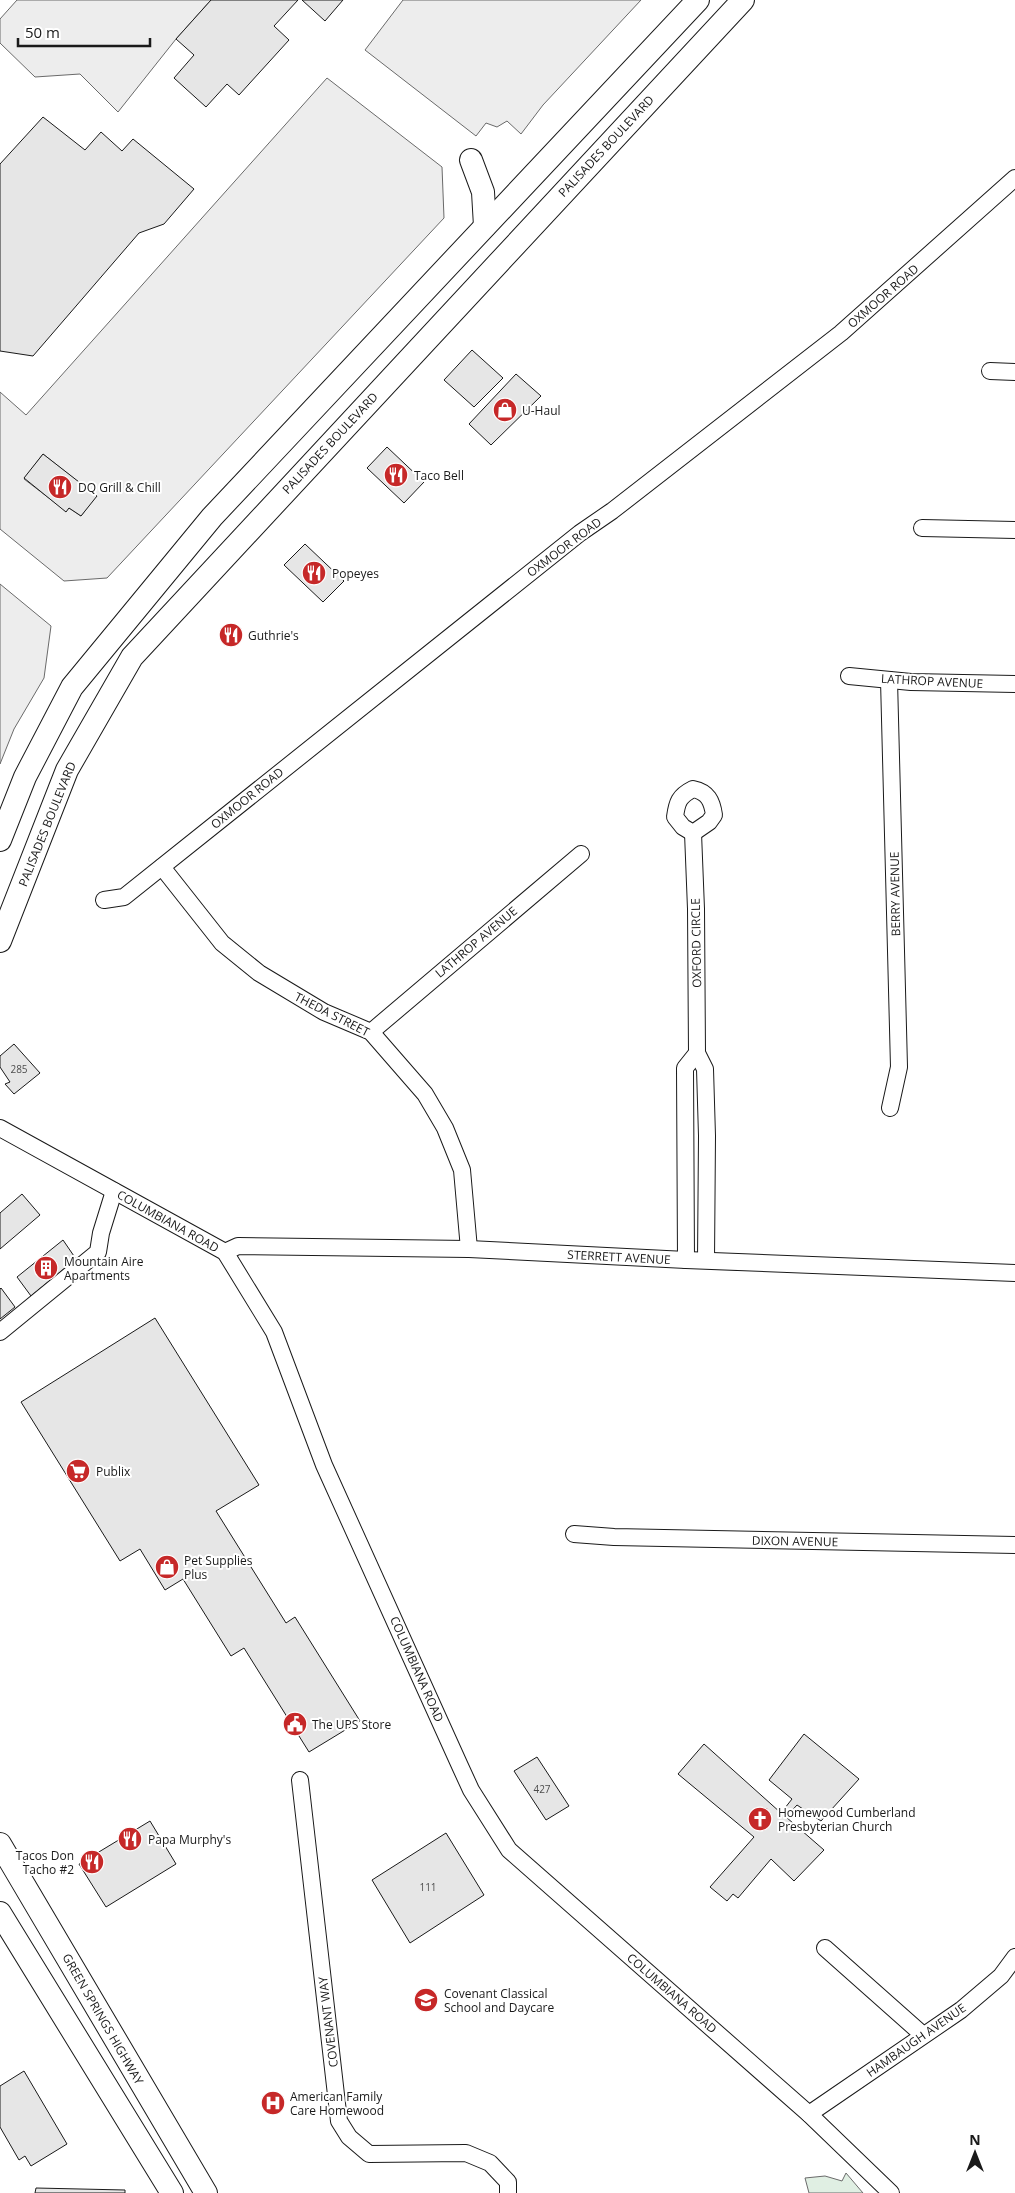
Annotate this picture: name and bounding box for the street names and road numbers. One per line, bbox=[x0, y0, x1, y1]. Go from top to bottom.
street label: PALISADES BOULEVARD bbox=[554, 91, 658, 201]
street label: OXMOOR ROAD bbox=[844, 260, 922, 332]
street label: PALISADES BOULEVARD bbox=[278, 388, 382, 498]
street label: OXMOOR ROAD bbox=[523, 513, 605, 581]
street label: LATHROP AVENUE bbox=[881, 670, 983, 692]
street label: PALISADES BOULEVARD bbox=[14, 759, 80, 889]
street label: OXMOOR ROAD bbox=[207, 763, 287, 833]
street label: BERRY AVENUE bbox=[886, 851, 904, 937]
street label: OXFORD CIRCLE bbox=[687, 898, 705, 988]
street label: LATHROP AVENUE bbox=[431, 903, 521, 981]
street label: THEDA STREET bbox=[292, 988, 373, 1040]
street label: COLUMBIANA ROAD bbox=[114, 1186, 222, 1256]
street label: STERRETT AVENUE bbox=[567, 1246, 671, 1268]
street label: DIXON AVENUE bbox=[752, 1532, 838, 1550]
street label: COLUMBIANA ROAD bbox=[386, 1613, 448, 1725]
street label: COLUMBIANA ROAD bbox=[623, 1949, 721, 2037]
street label: GREEN SPRINGS HIGHWAY bbox=[58, 1950, 148, 2088]
street label: COVENANT WAY bbox=[314, 1975, 342, 2068]
street label: HAMBAUGH AVENUE bbox=[863, 1999, 969, 2081]

